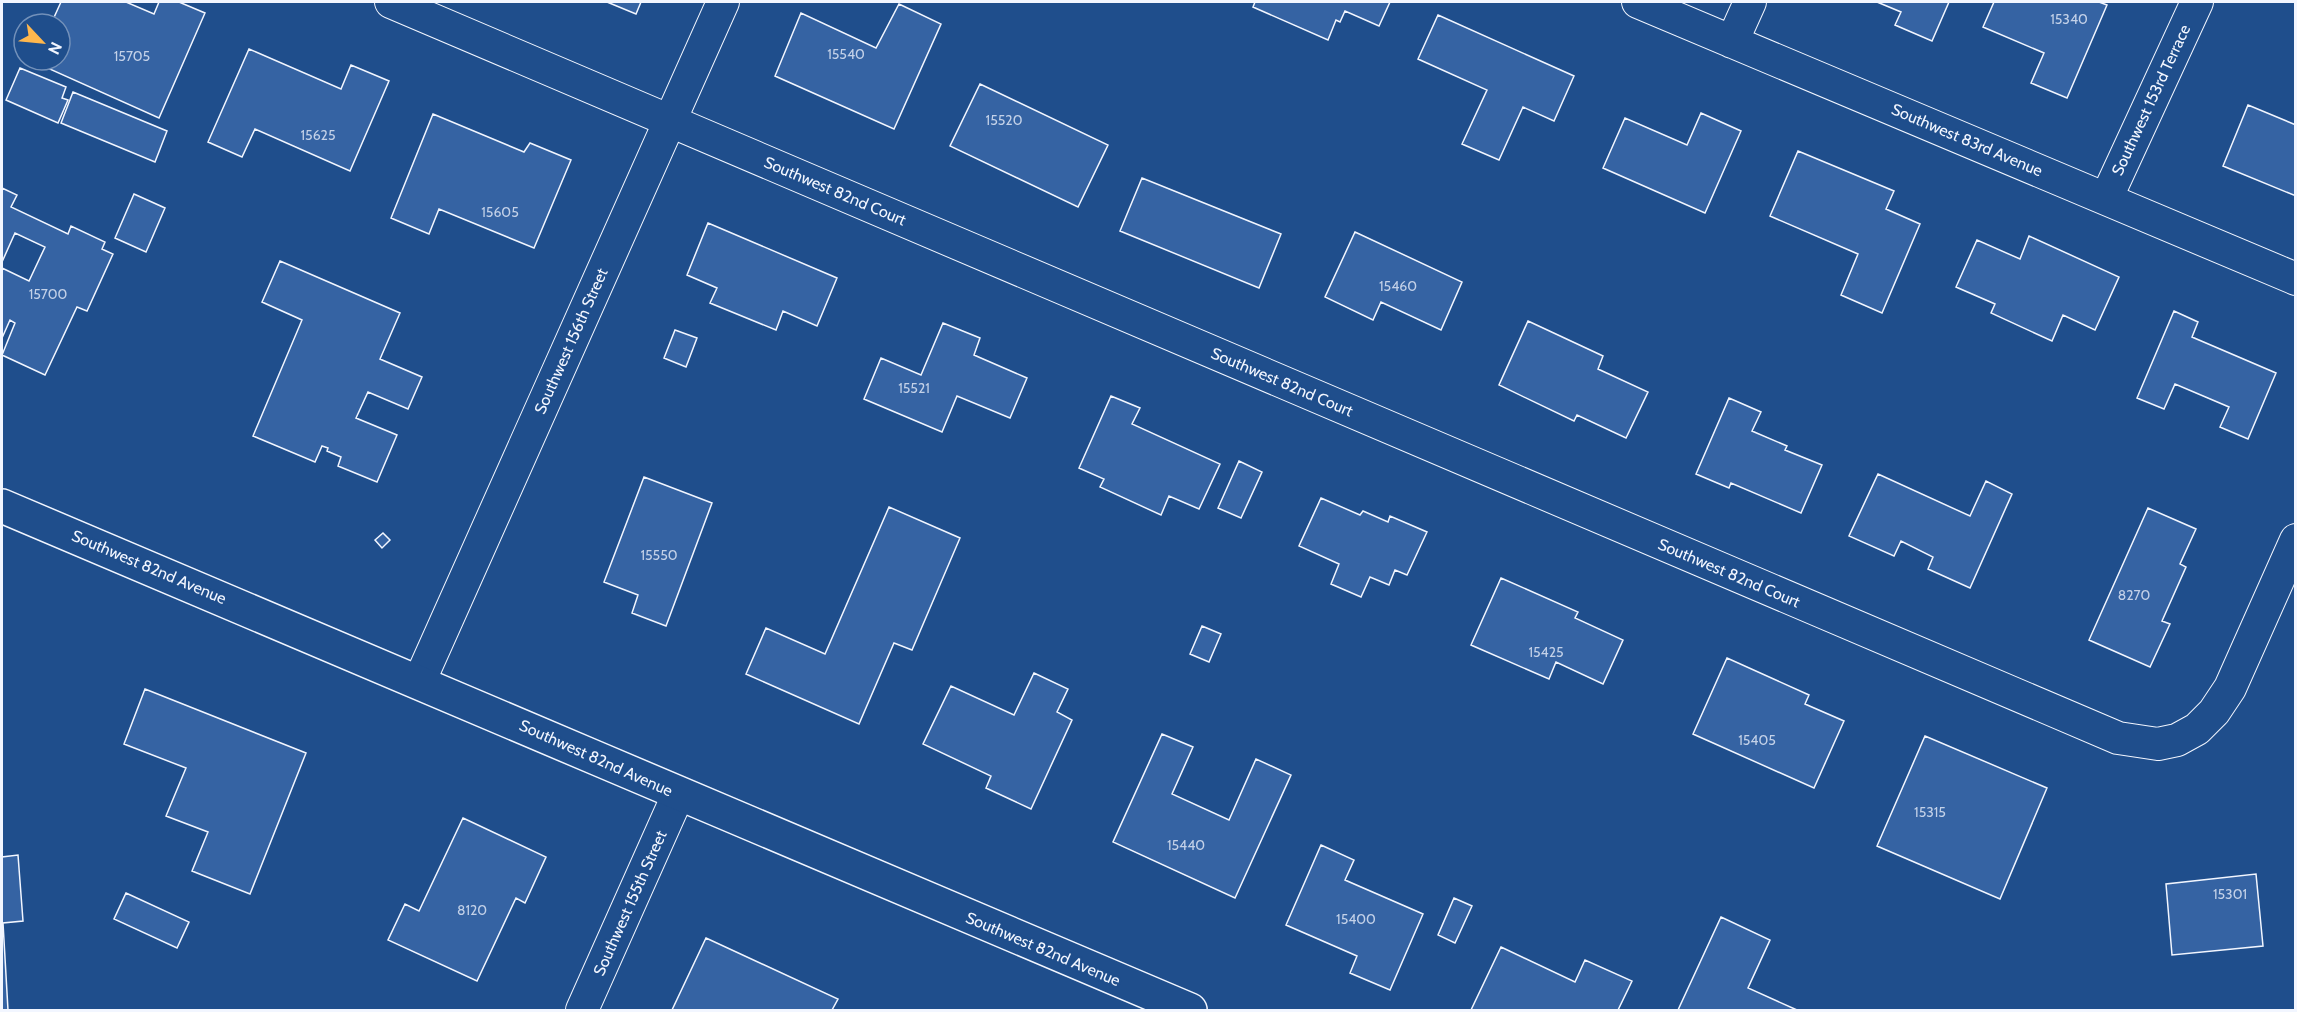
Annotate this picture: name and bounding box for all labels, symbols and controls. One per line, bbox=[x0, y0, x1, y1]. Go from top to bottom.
house number: 15340 bbox=[2050, 10, 2088, 28]
north arrow bbox=[12, 12, 72, 72]
street label: Southwest 153rd Terrace bbox=[2108, 22, 2194, 178]
text: N bbox=[44, 39, 66, 58]
house number: 15540 bbox=[827, 45, 865, 63]
house number: 15705 bbox=[114, 47, 150, 65]
street label: Southwest 83rd Avenue bbox=[1889, 100, 2045, 180]
house number: 15520 bbox=[986, 111, 1023, 129]
house number: 15625 bbox=[301, 126, 336, 144]
street label: Southwest 82nd Court bbox=[761, 152, 909, 230]
house number: 15605 bbox=[481, 203, 519, 221]
street label: Southwest 156th Street bbox=[530, 265, 612, 417]
house number: 15460 bbox=[1379, 277, 1417, 295]
house number: 15700 bbox=[29, 285, 68, 303]
street label: Southwest 82nd Court bbox=[1208, 343, 1356, 421]
house number: 15521 bbox=[898, 379, 930, 397]
street label: Southwest 82nd Avenue bbox=[69, 526, 229, 608]
street label: Southwest 82nd Court bbox=[1655, 534, 1803, 612]
house number: 15550 bbox=[640, 546, 678, 564]
house number: 8270 bbox=[2118, 586, 2150, 604]
house number: 15425 bbox=[1528, 643, 1564, 661]
street label: Southwest 82nd Avenue bbox=[516, 716, 676, 800]
house number: 15405 bbox=[1738, 731, 1776, 749]
house number: 15315 bbox=[1914, 803, 1946, 821]
street label: Southwest 155th Street bbox=[589, 827, 671, 979]
house number: 15440 bbox=[1167, 836, 1205, 854]
house number: 15301 bbox=[2213, 885, 2247, 903]
house number: 8120 bbox=[457, 901, 487, 919]
street label: Southwest 82nd Avenue bbox=[963, 908, 1123, 990]
house number: 15400 bbox=[1336, 910, 1376, 928]

